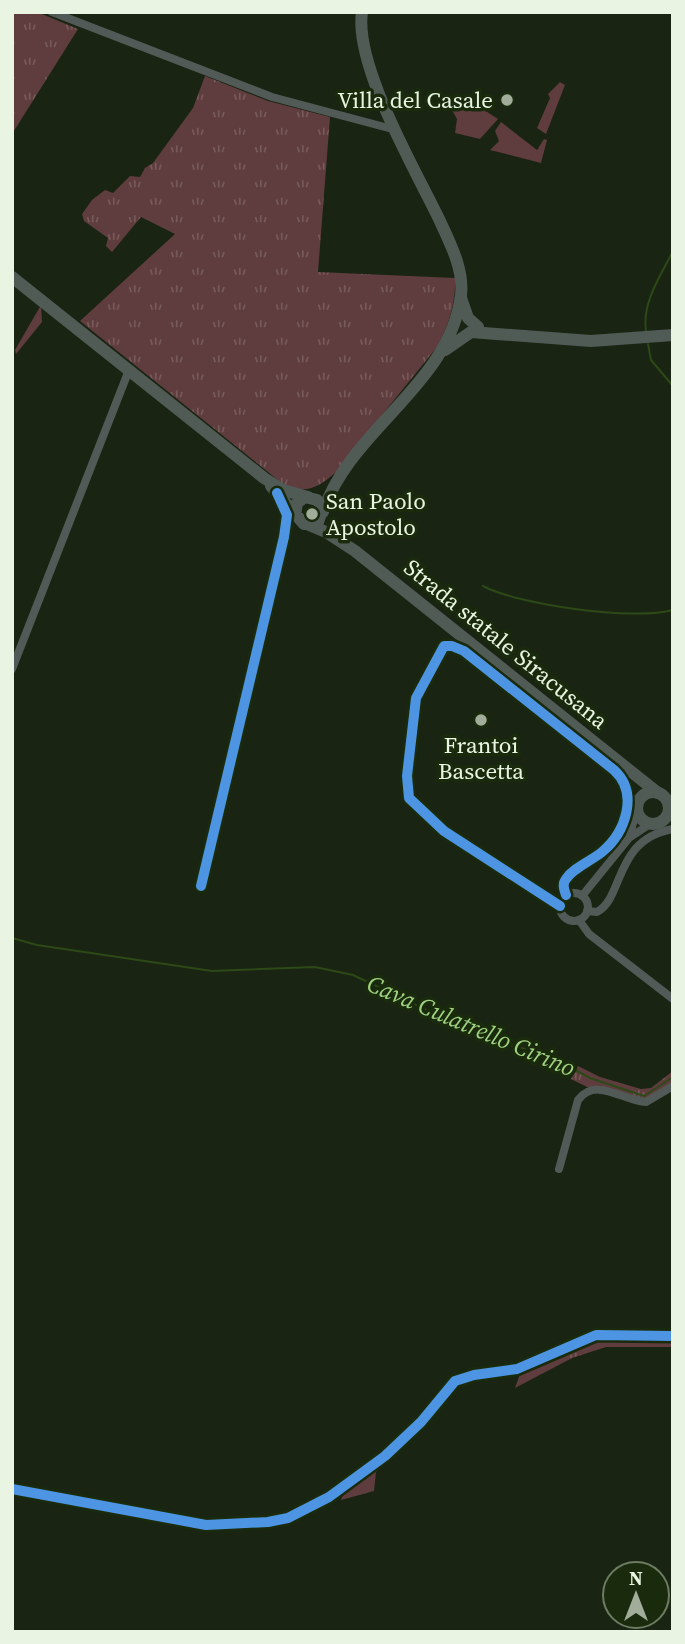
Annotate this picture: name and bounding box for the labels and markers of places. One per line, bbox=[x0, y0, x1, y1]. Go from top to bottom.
place label: Villa del Casale bbox=[338, 84, 493, 116]
marker: Villa del Casale bbox=[499, 92, 515, 108]
place label: San Paolo Apostolo bbox=[326, 485, 426, 543]
marker: San Paolo Apostolo bbox=[304, 506, 320, 522]
marker: Frantoi Bascetta bbox=[473, 712, 489, 728]
place label: Frantoi Bascetta bbox=[438, 729, 524, 787]

